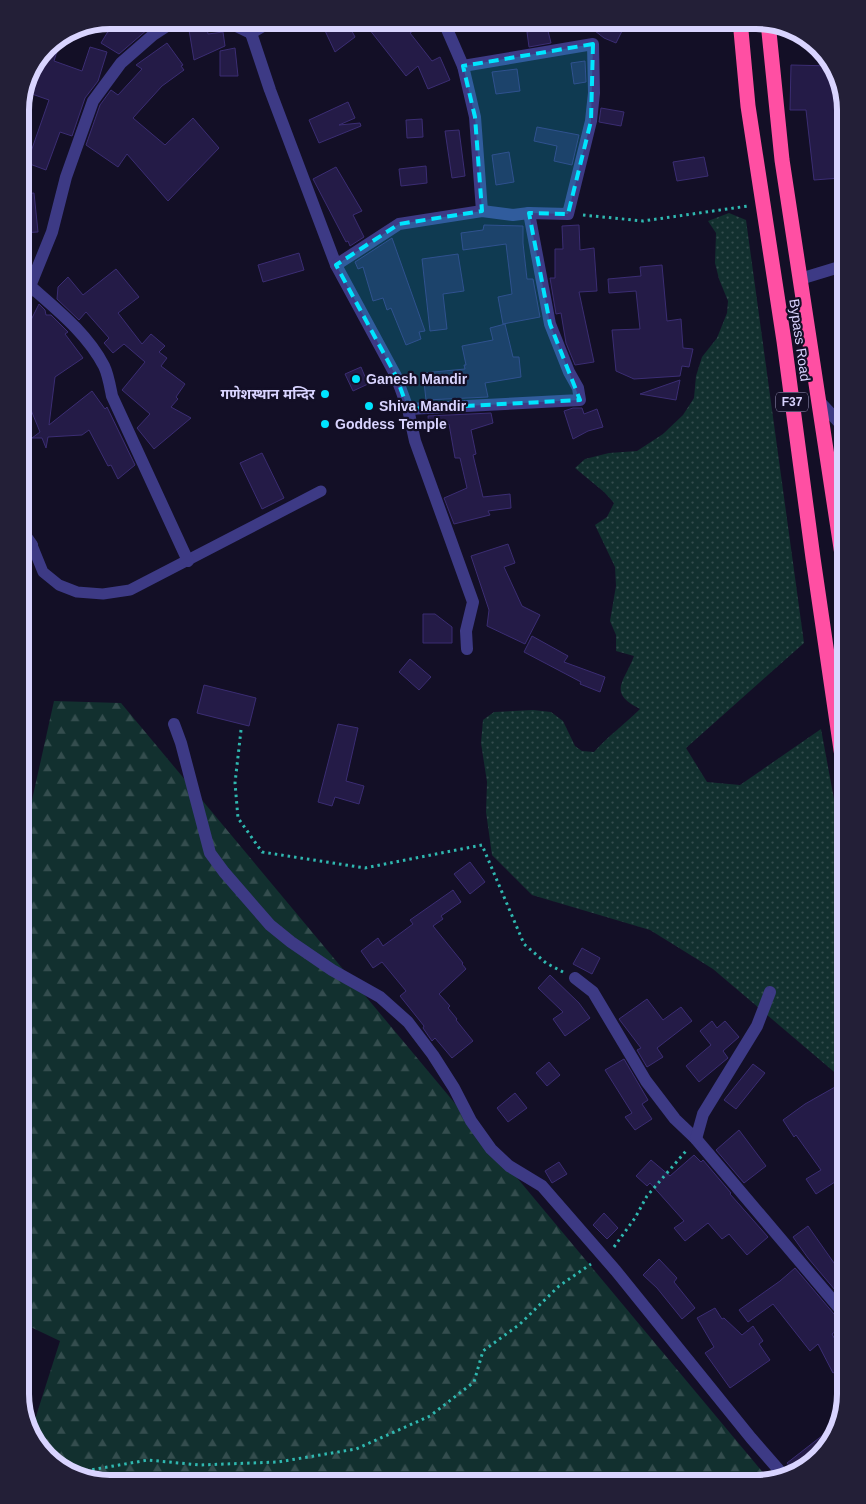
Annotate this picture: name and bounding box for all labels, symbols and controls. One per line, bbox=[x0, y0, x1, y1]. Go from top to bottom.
street label: Bypass Road bbox=[786, 298, 814, 382]
place label: Ganesh Mandir bbox=[366, 371, 468, 387]
marker: Ganesh Mandir bbox=[350, 373, 362, 385]
place label: गणेशस्थान मन्दिर bbox=[221, 385, 316, 402]
marker: गणेशस्थान मन्दिर bbox=[319, 388, 331, 400]
road number: F37 bbox=[776, 392, 808, 412]
place label: Shiva Mandir bbox=[379, 398, 467, 414]
marker: Shiva Mandir bbox=[363, 400, 375, 412]
place label: Goddess Temple bbox=[335, 416, 447, 432]
marker: Goddess Temple bbox=[319, 418, 331, 430]

